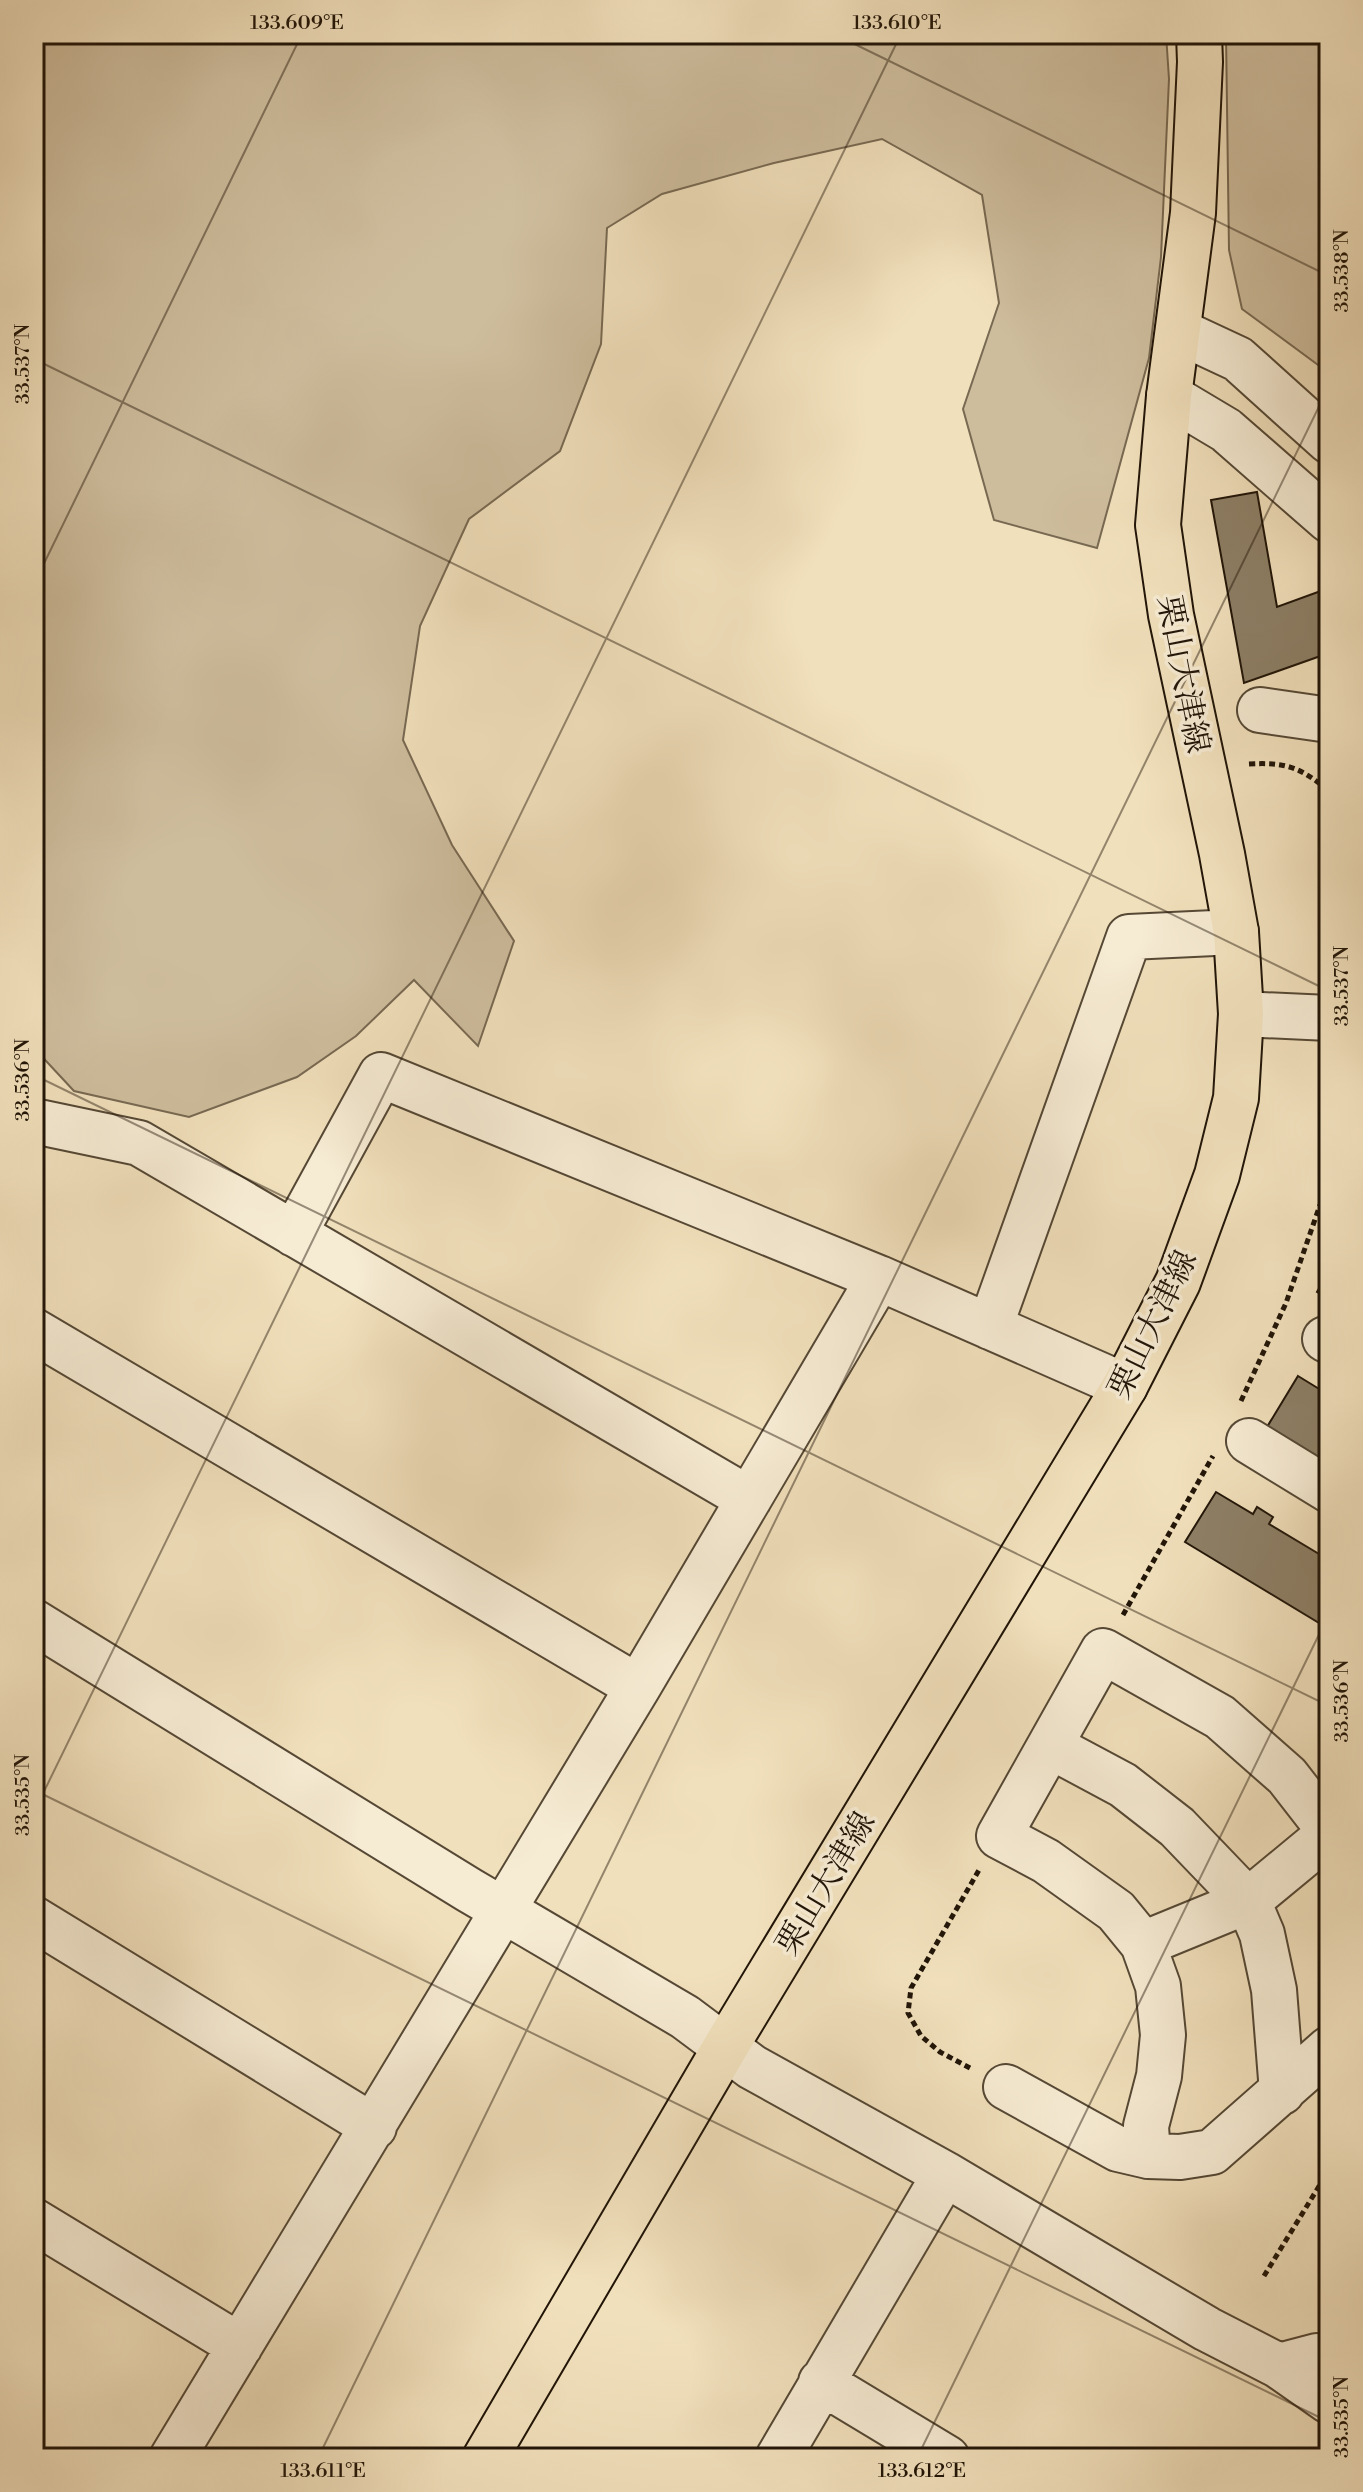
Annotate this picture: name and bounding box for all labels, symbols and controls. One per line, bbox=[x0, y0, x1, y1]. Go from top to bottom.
text: 133.609°E bbox=[250, 11, 344, 36]
text: 133.610°E bbox=[852, 11, 942, 36]
text: 33.538°N bbox=[1330, 229, 1355, 313]
text: 33.537°N bbox=[11, 324, 36, 404]
street label: 栗山大津線 bbox=[1148, 592, 1218, 757]
text: 33.537°N bbox=[1330, 946, 1355, 1026]
text: 33.536°N bbox=[11, 1038, 36, 1121]
street label: 栗山大津線 bbox=[1100, 1244, 1206, 1405]
text: 33.536°N bbox=[1330, 1659, 1355, 1742]
text: 33.535°N bbox=[11, 1754, 36, 1836]
street label: 栗山大津線 bbox=[768, 1805, 884, 1962]
text: 33.535°N bbox=[1330, 2376, 1355, 2458]
text: 133.611°E bbox=[280, 2459, 366, 2484]
text: 133.612°E bbox=[878, 2459, 966, 2484]

